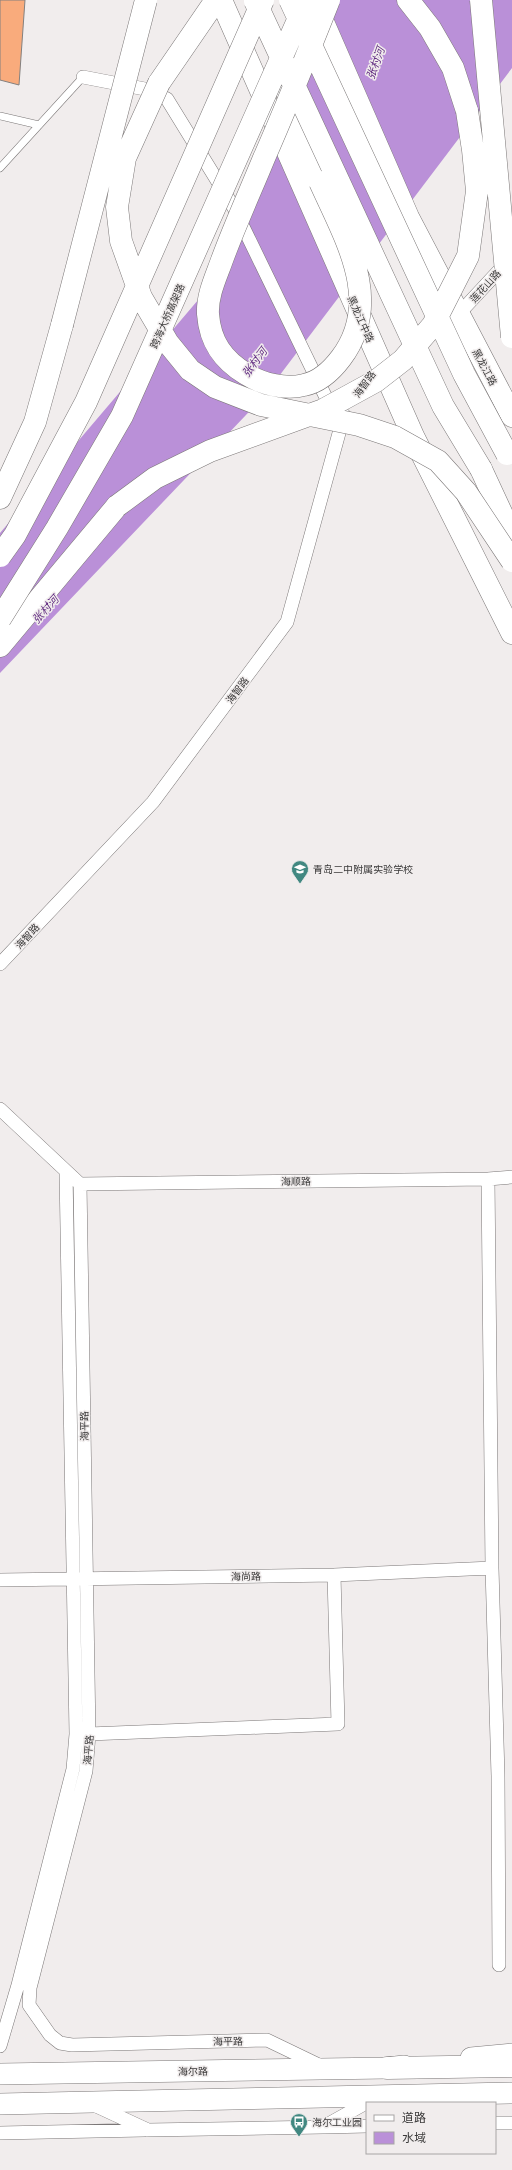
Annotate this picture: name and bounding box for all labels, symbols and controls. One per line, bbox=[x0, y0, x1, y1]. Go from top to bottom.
water label: 张村河 bbox=[362, 43, 388, 81]
street label: 莲花山路 bbox=[466, 266, 504, 306]
street label: 跨海大桥高架路 bbox=[146, 281, 188, 351]
street label: 黑龙江中路 bbox=[344, 293, 378, 345]
water label: 张村河 bbox=[238, 343, 271, 380]
street label: 黑龙江路 bbox=[469, 346, 501, 388]
street label: 海智路 bbox=[350, 368, 378, 400]
water label: 张村河 bbox=[28, 590, 63, 626]
street label: 海智路 bbox=[222, 674, 252, 706]
school or university icon: 青岛二中附属实验学校 bbox=[290, 859, 310, 884]
place label: 青岛二中附属实验学校 bbox=[313, 862, 413, 876]
street label: 海智路 bbox=[12, 920, 42, 952]
street label: 海顺路 bbox=[281, 1174, 311, 1188]
street label: 海平路 bbox=[77, 1411, 91, 1441]
street label: 海尚路 bbox=[231, 1569, 261, 1583]
street label: 海平路 bbox=[80, 1734, 96, 1766]
street label: 海平路 bbox=[213, 2034, 243, 2048]
street label: 海尔路 bbox=[178, 2064, 208, 2078]
legend bbox=[366, 2102, 496, 2154]
text: 道路 bbox=[402, 2109, 426, 2125]
bus stop icon: 海尔工业园 bbox=[289, 2112, 309, 2137]
place label: 海尔工业园 bbox=[312, 2115, 362, 2129]
text: 水域 bbox=[402, 2129, 426, 2145]

